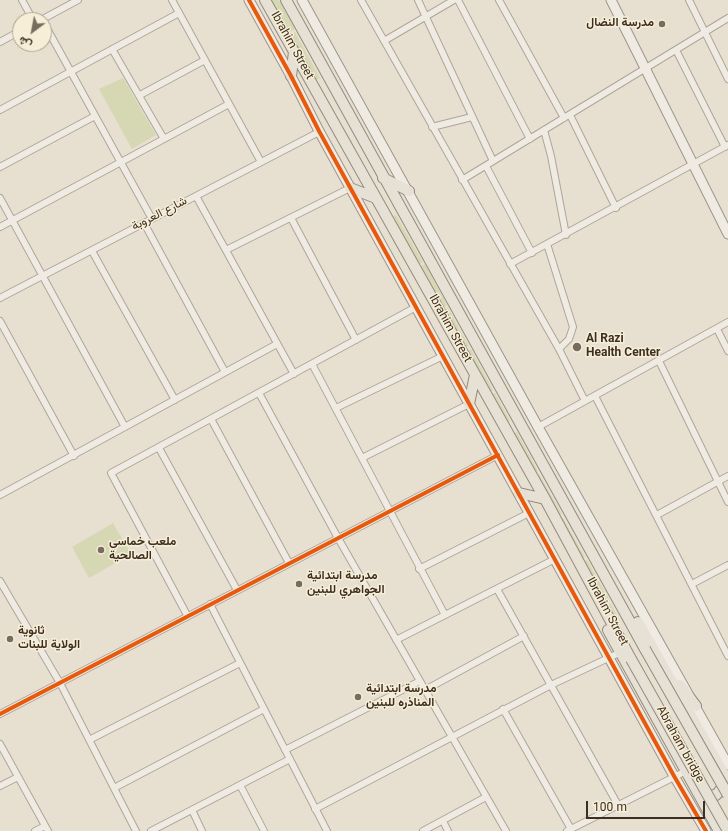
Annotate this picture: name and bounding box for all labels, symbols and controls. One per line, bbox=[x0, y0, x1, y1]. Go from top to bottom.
street label: Ibrahim Street bbox=[266, 10, 316, 82]
north arrow bbox=[12, 12, 52, 52]
place label: مدرسة النضال bbox=[586, 17, 654, 31]
marker: مدرسة النضال bbox=[657, 19, 667, 29]
text: ش bbox=[16, 31, 36, 52]
street label: شارع العروبة bbox=[130, 195, 190, 235]
street label: Ibrahim Street bbox=[424, 293, 474, 365]
place label: Al Razi Health Center bbox=[586, 333, 660, 361]
marker: Al Razi Health Center bbox=[571, 341, 583, 353]
place label: ملعب خماسي الصالحية bbox=[109, 536, 176, 564]
marker: ملعب خماسي الصالحية bbox=[96, 545, 106, 555]
place label: مدرسة ابتدائية الجواهري للبنين bbox=[307, 570, 385, 598]
street label: Ibrahim Street bbox=[582, 575, 630, 649]
marker: مدرسة ابتدائية الجواهري للبنين bbox=[294, 579, 304, 589]
place label: ثانوية الولاية للبنات bbox=[18, 625, 80, 653]
marker: ثانوية الولاية للبنات bbox=[5, 634, 15, 644]
place label: مدرسة ابتدائية المناذره للبنين bbox=[366, 683, 437, 711]
marker: مدرسة ابتدائية المناذره للبنين bbox=[353, 692, 363, 702]
street label: Abraham bridge bbox=[652, 704, 706, 786]
scale bar bbox=[588, 793, 707, 819]
text: 100 m bbox=[593, 799, 627, 817]

